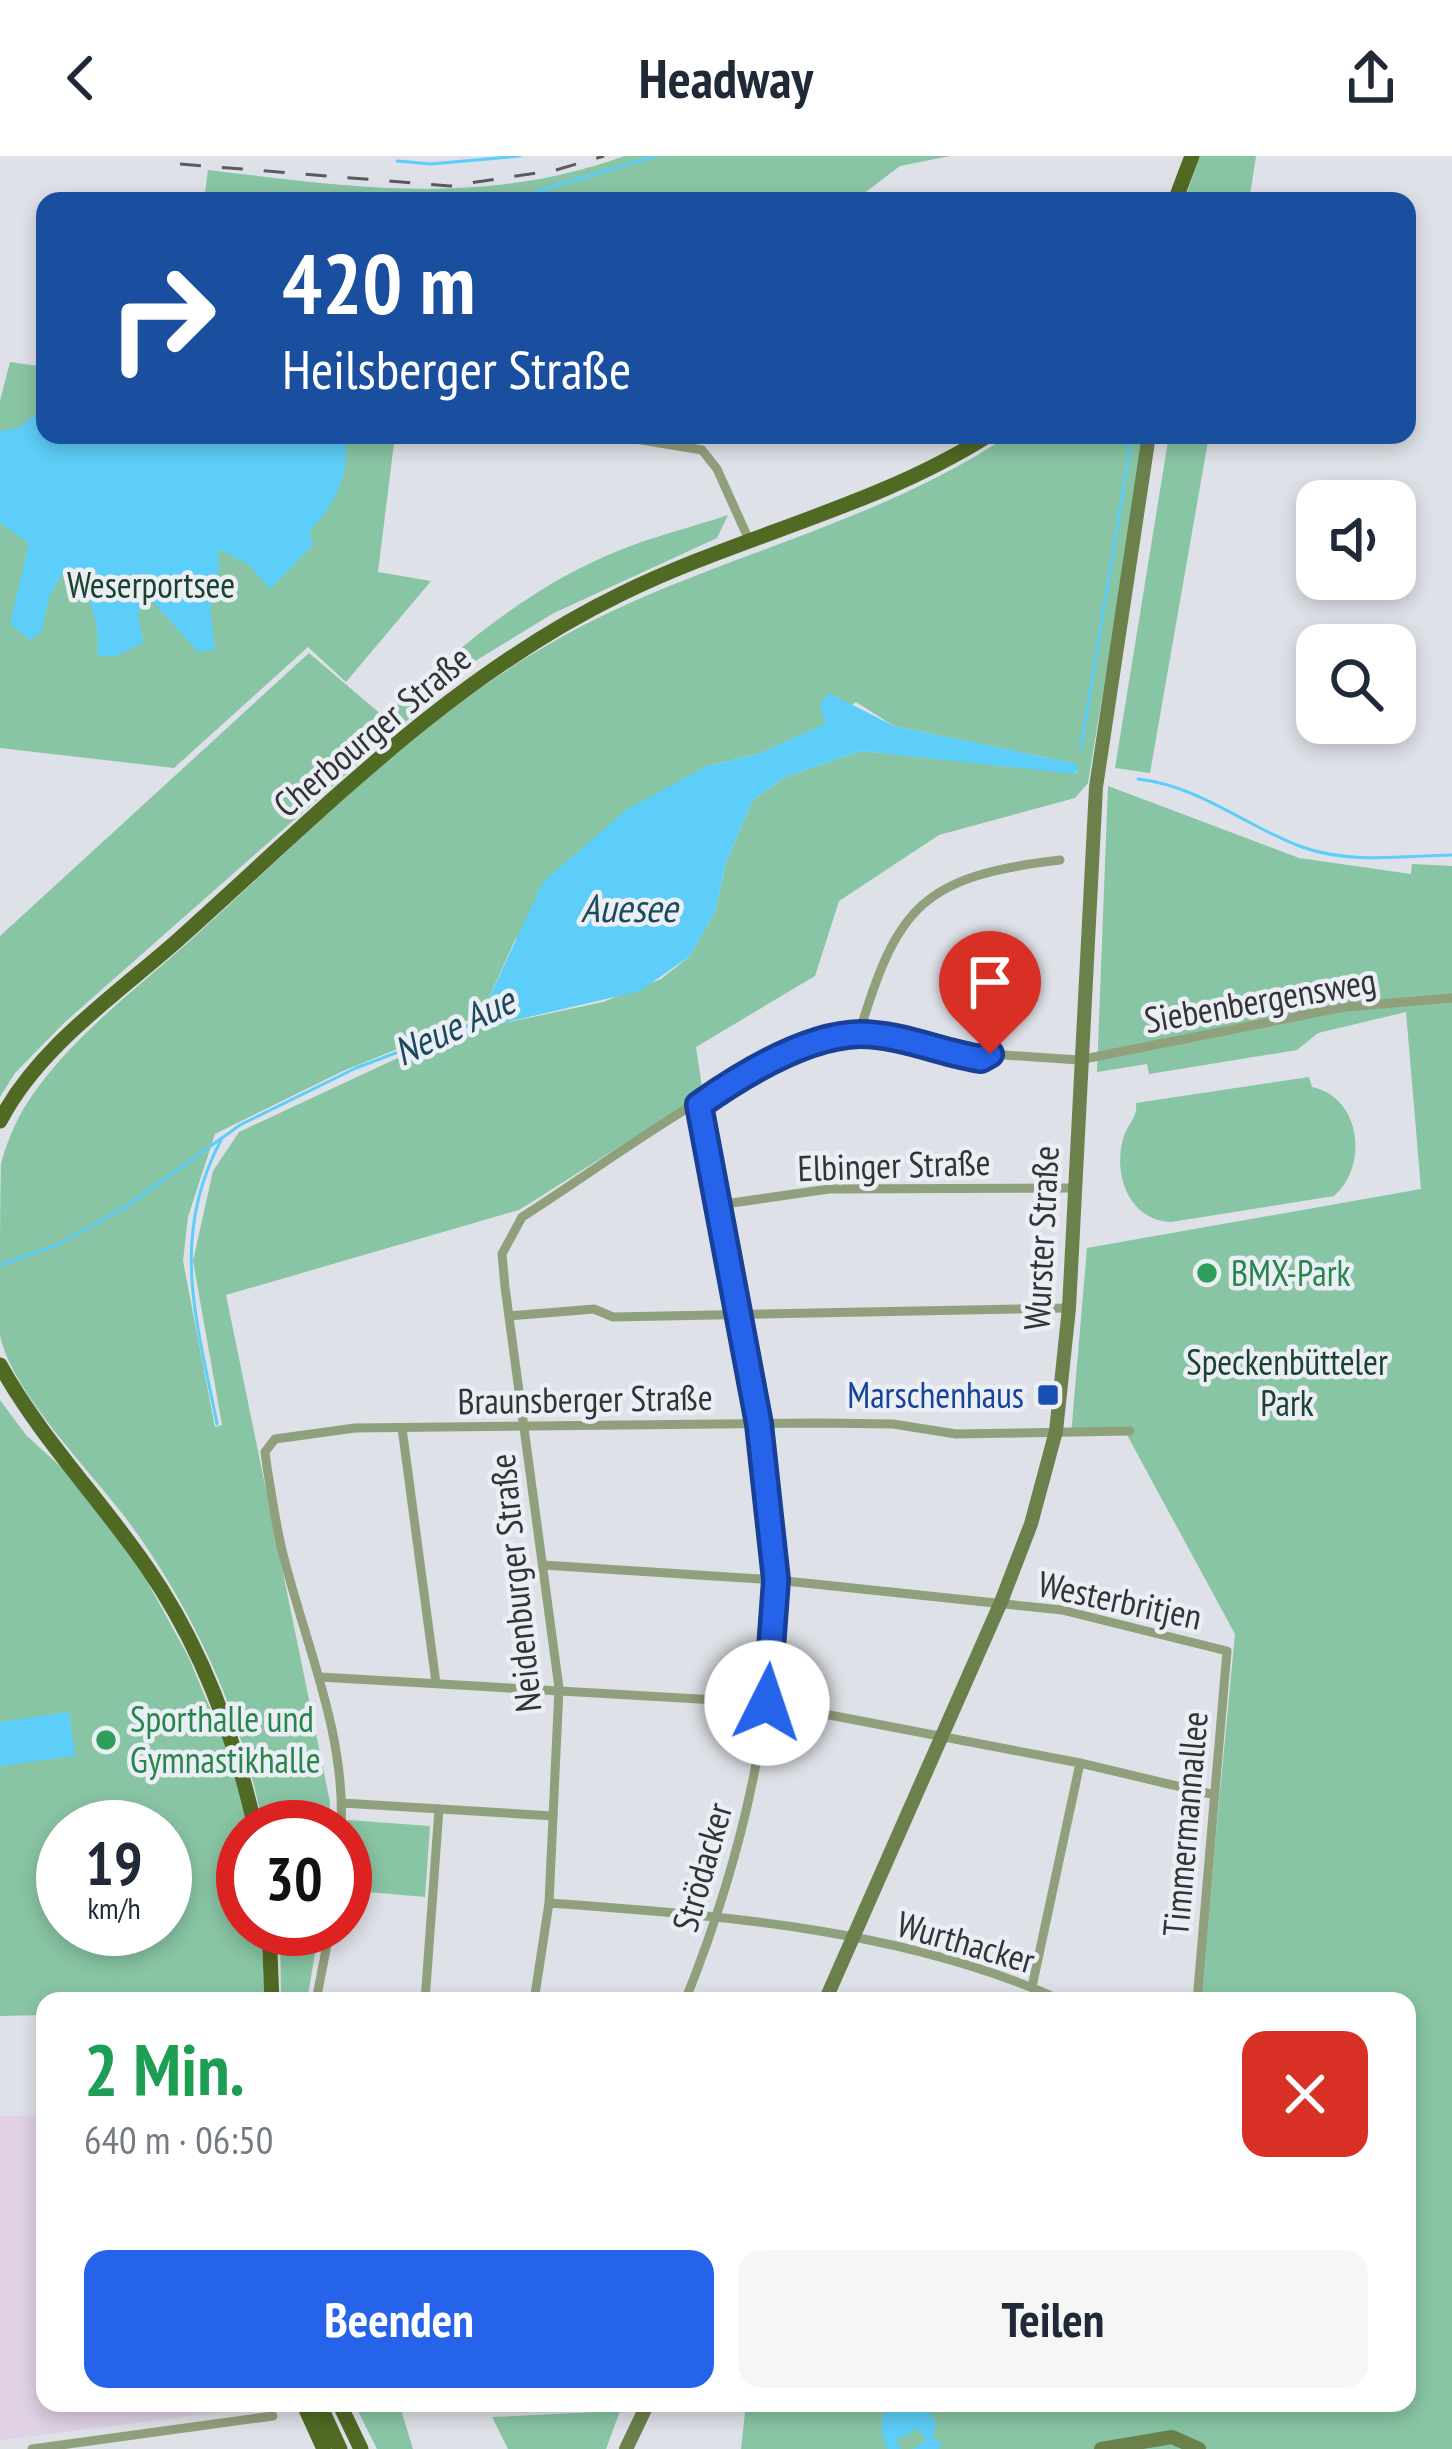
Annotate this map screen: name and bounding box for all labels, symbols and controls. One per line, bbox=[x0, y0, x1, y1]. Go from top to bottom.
text: Headway bbox=[639, 43, 813, 113]
icon: back bbox=[48, 45, 114, 111]
icon: share bbox=[1338, 45, 1404, 111]
text: 420 m bbox=[282, 228, 475, 337]
icon: right bbox=[84, 240, 240, 396]
text: Heilsberger Straße bbox=[282, 334, 631, 404]
map controls bbox=[1296, 480, 1416, 744]
button: sound bbox=[1296, 480, 1416, 600]
park label: Weserportsee bbox=[67, 561, 235, 608]
button: search bbox=[1296, 624, 1416, 744]
street label: Cherbourger Straße bbox=[263, 634, 480, 827]
water label: Auesee bbox=[581, 882, 680, 933]
pin bbox=[939, 931, 1041, 1054]
icon: arrive bbox=[957, 949, 1023, 1015]
street label: Siebenbergensweg bbox=[1141, 956, 1379, 1043]
water label: Neue Aue bbox=[385, 973, 525, 1077]
street label: Elbinger Straße bbox=[797, 1138, 991, 1191]
street label: Wurster Straße bbox=[1012, 1145, 1069, 1331]
place label: BMX-Park bbox=[1231, 1249, 1351, 1296]
marker: BMX-Park bbox=[1194, 1260, 1220, 1286]
park label: Speckenbütteler Park bbox=[1186, 1338, 1388, 1426]
place label: Marschenhaus bbox=[847, 1371, 1024, 1418]
street label: Braunsberger Straße bbox=[457, 1373, 713, 1424]
marker: Marschenhaus bbox=[1035, 1382, 1061, 1408]
street label: Neidenburger Straße bbox=[478, 1452, 551, 1714]
street label: Westerbritjen bbox=[1034, 1559, 1206, 1640]
position arrow bbox=[704, 1640, 830, 1766]
place label: Sporthalle und Gymnastikhalle bbox=[130, 1695, 321, 1783]
street label: Timmermannallee bbox=[1151, 1710, 1218, 1938]
marker: Sporthalle und Gymnastikhalle bbox=[93, 1727, 119, 1753]
street label: Strödacker bbox=[661, 1797, 742, 1937]
speed limit sign: 30 bbox=[216, 1800, 372, 1956]
text: 19 bbox=[85, 1824, 143, 1902]
text: km/h bbox=[87, 1888, 141, 1927]
street label: Wurthacker bbox=[892, 1900, 1040, 1984]
text: 2 Min. bbox=[84, 2022, 245, 2115]
button: close bbox=[1242, 2031, 1368, 2157]
text: 640 m · 06:50 bbox=[84, 2114, 273, 2165]
button: Beenden bbox=[84, 2250, 714, 2388]
button: Teilen bbox=[738, 2250, 1368, 2388]

